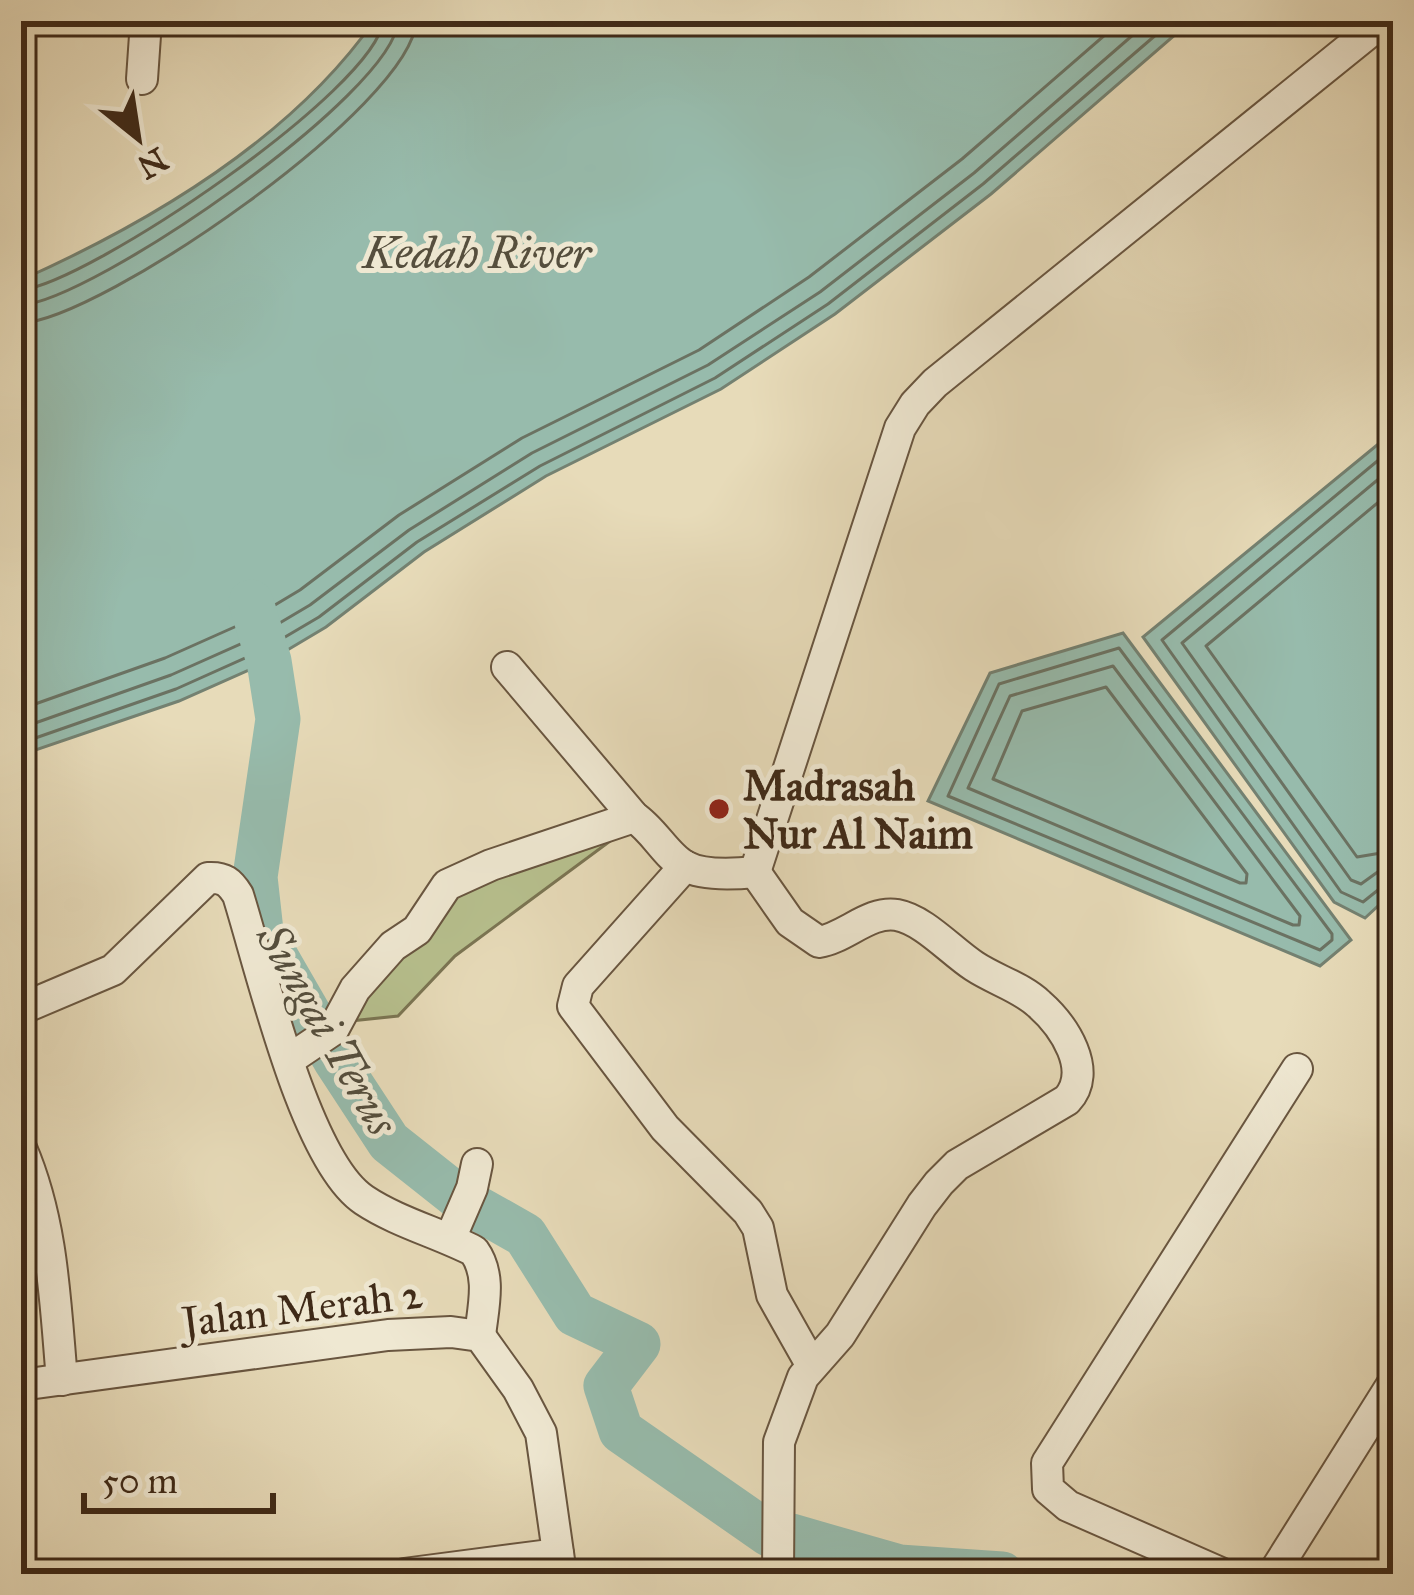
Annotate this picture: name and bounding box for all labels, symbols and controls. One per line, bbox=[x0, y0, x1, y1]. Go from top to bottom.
north arrow bbox=[78, 78, 198, 198]
text: N bbox=[130, 139, 175, 187]
water label: Kedah River bbox=[361, 225, 593, 280]
place label: Madrasah Nur Al Naim bbox=[743, 760, 974, 860]
marker: Madrasah Nur Al Naim bbox=[706, 796, 732, 822]
water label: Sungai Terus bbox=[244, 913, 411, 1146]
street label: Jalan Merah 2 bbox=[175, 1267, 425, 1349]
scale bar bbox=[84, 1439, 273, 1513]
text: 50 m bbox=[102, 1459, 178, 1503]

